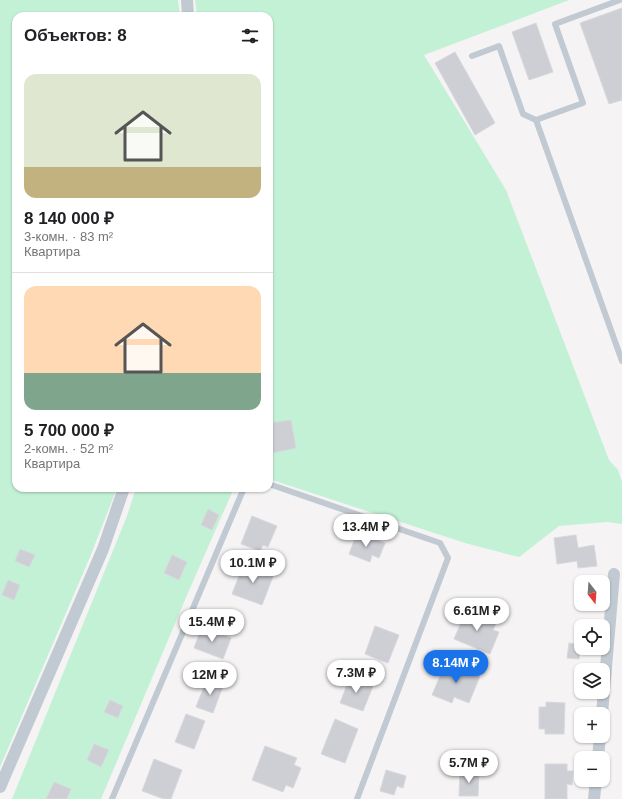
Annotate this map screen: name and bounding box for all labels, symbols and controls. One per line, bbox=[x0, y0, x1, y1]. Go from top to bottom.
icon: filters bbox=[239, 25, 261, 47]
text: Объектов: 8 bbox=[24, 26, 127, 45]
icon: home bbox=[107, 100, 179, 172]
text: 8 140 000 ₽ bbox=[24, 209, 114, 228]
text: 3-комн. · 83 m² bbox=[24, 229, 113, 244]
text: Квартира bbox=[24, 244, 80, 259]
icon: home bbox=[107, 312, 179, 384]
text: 5 700 000 ₽ bbox=[24, 421, 114, 440]
text: 2-комн. · 52 m² bbox=[24, 441, 113, 456]
text: Квартира bbox=[24, 456, 80, 471]
pin: 13.4M ₽ bbox=[329, 514, 403, 548]
text: 13.4M ₽ bbox=[342, 519, 390, 534]
pin: 10.1M ₽ bbox=[216, 550, 290, 584]
text: 10.1M ₽ bbox=[229, 555, 277, 570]
north arrow bbox=[574, 575, 610, 611]
map controls bbox=[574, 575, 610, 787]
pin: 6.61M ₽ bbox=[440, 598, 514, 632]
text: 6.61M ₽ bbox=[453, 603, 501, 618]
pin: 15.4M ₽ bbox=[175, 609, 249, 643]
text: 15.4M ₽ bbox=[188, 614, 236, 629]
button: locate bbox=[574, 619, 610, 655]
pin: 8.14M ₽ bbox=[419, 650, 493, 684]
text: 8.14M ₽ bbox=[432, 655, 480, 670]
pin: 7.3M ₽ bbox=[323, 660, 389, 694]
pin: 12M ₽ bbox=[182, 662, 238, 696]
button: layers bbox=[574, 663, 610, 699]
text: 7.3M ₽ bbox=[336, 665, 376, 680]
text: 12M ₽ bbox=[192, 667, 228, 682]
button: + bbox=[574, 707, 610, 743]
pin: 5.7M ₽ bbox=[436, 750, 502, 784]
button: − bbox=[574, 751, 610, 787]
text: 5.7M ₽ bbox=[449, 755, 489, 770]

